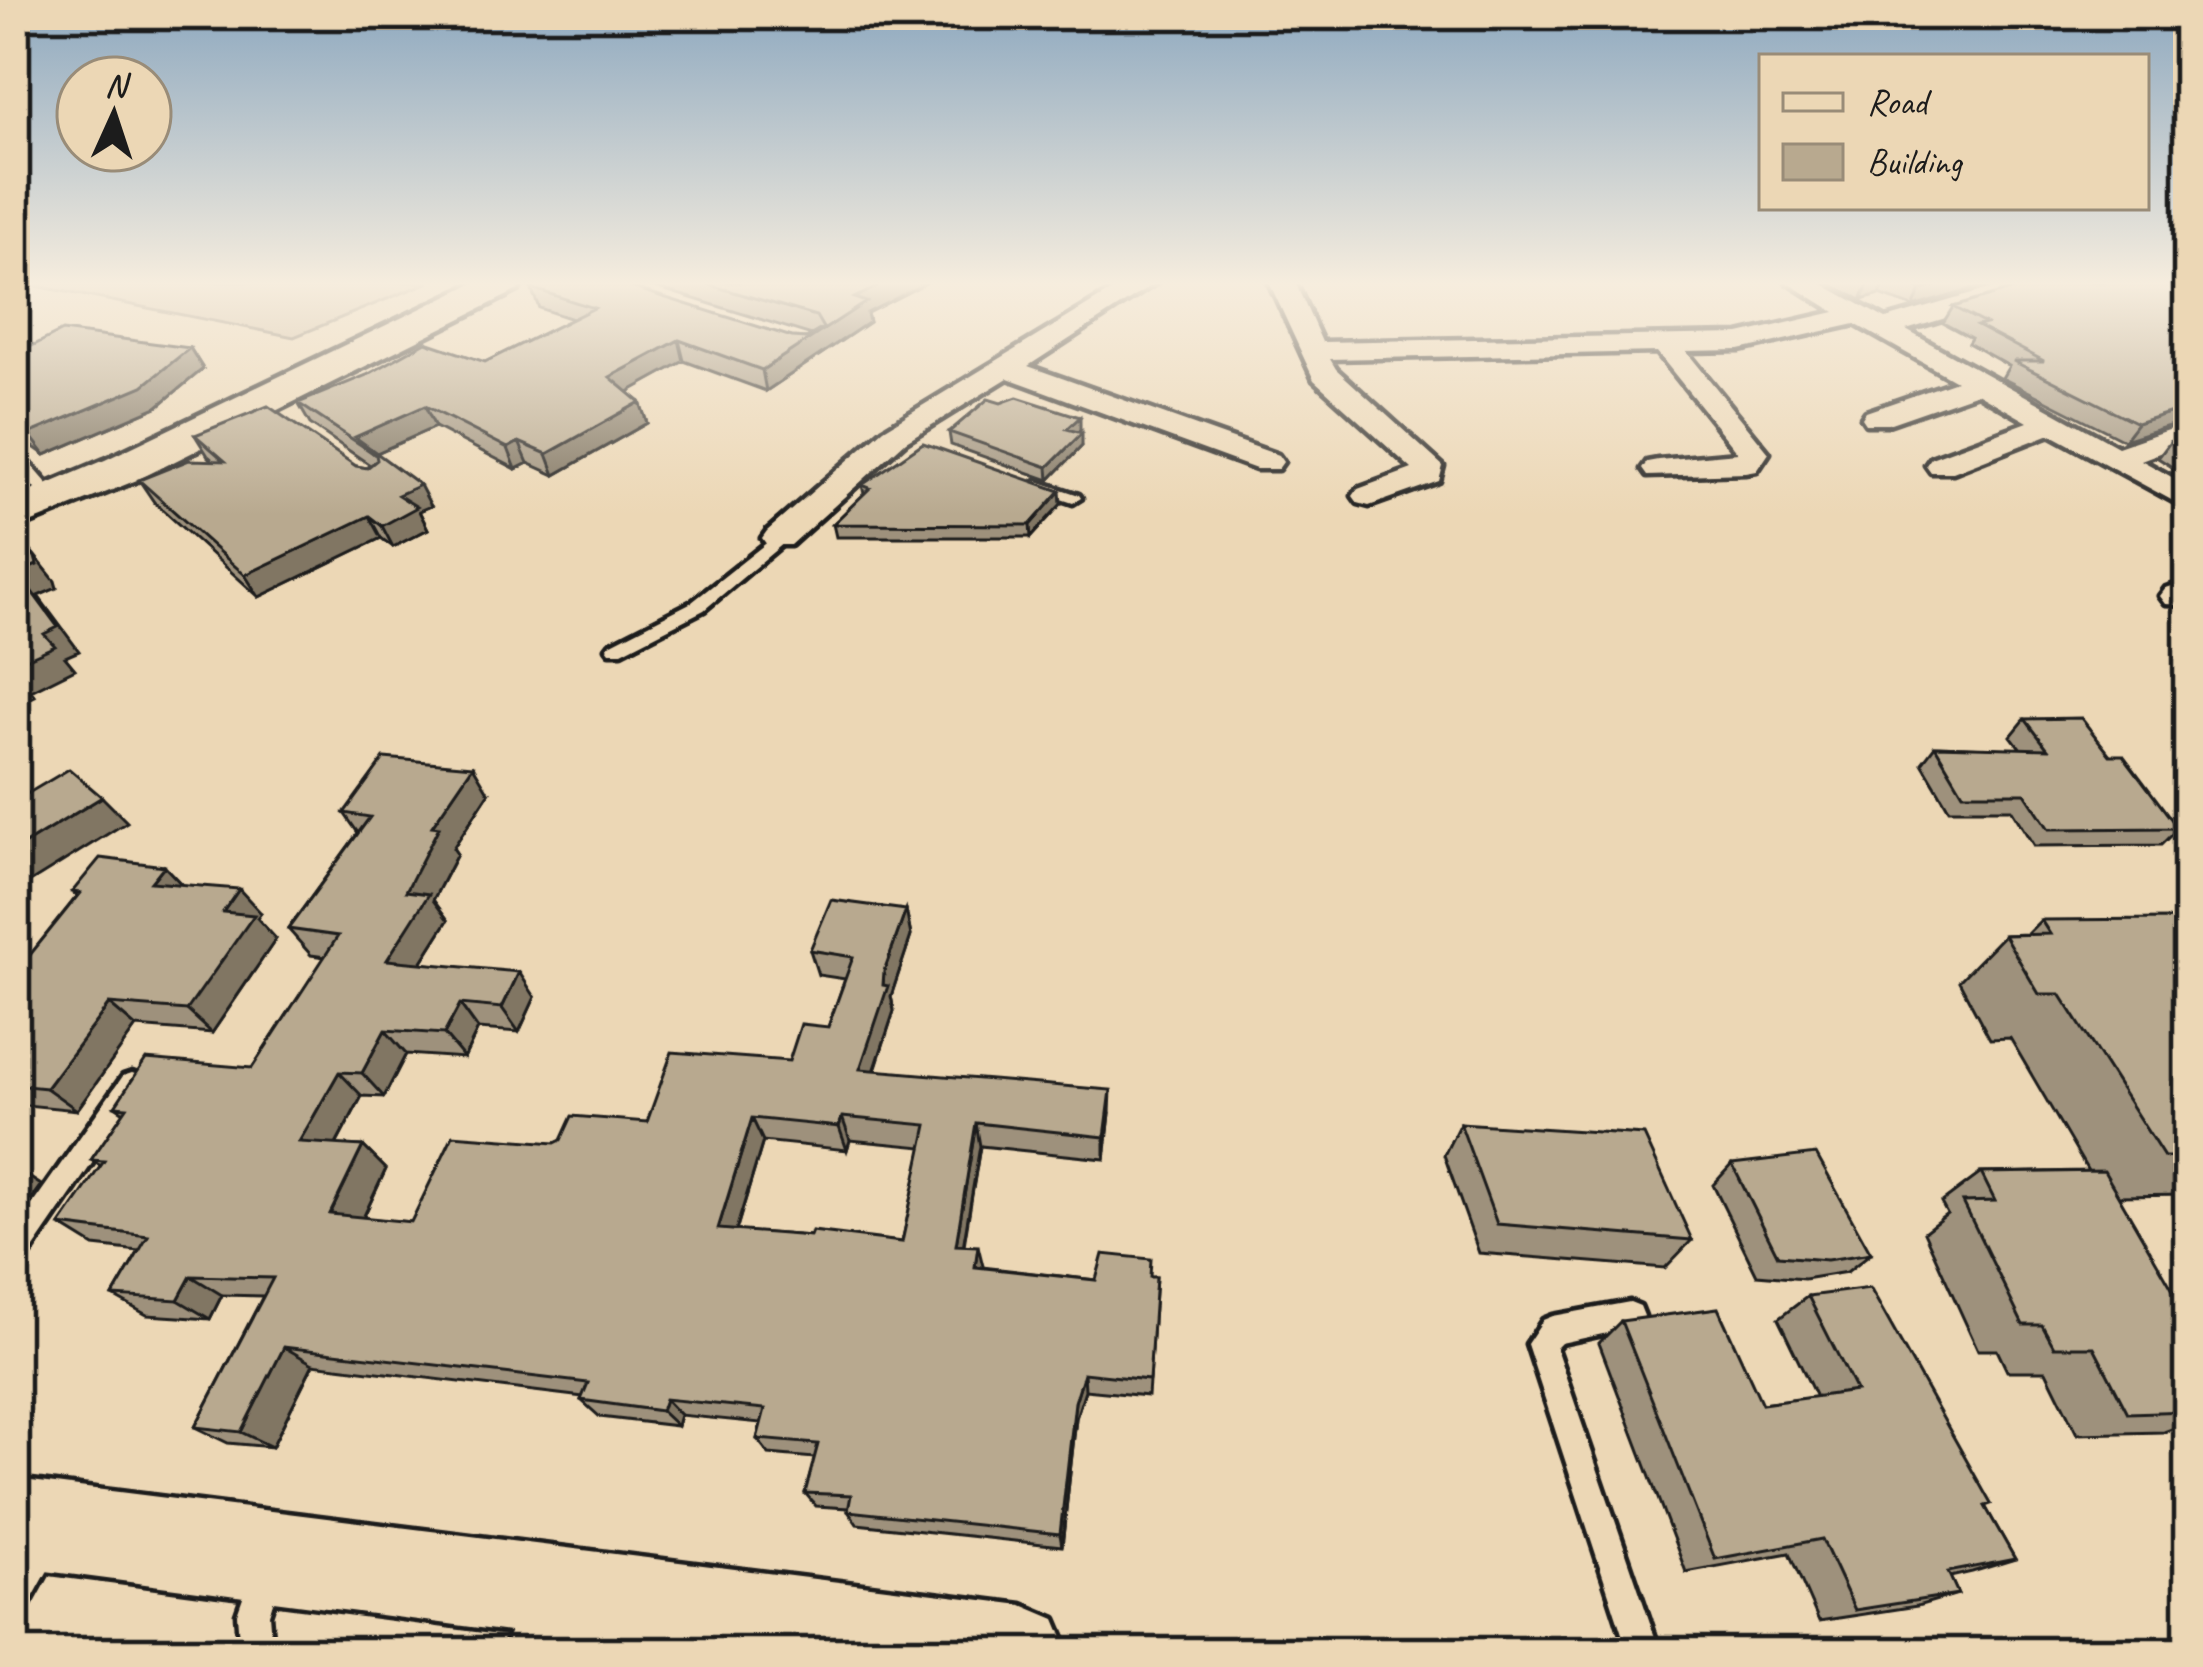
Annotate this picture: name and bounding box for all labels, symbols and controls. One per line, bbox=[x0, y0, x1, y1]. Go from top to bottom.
north arrow bbox=[54, 54, 174, 174]
legend bbox=[1759, 54, 2149, 210]
text: N bbox=[104, 64, 132, 107]
text: Road bbox=[1867, 79, 1933, 125]
text: Building bbox=[1867, 139, 1964, 185]

